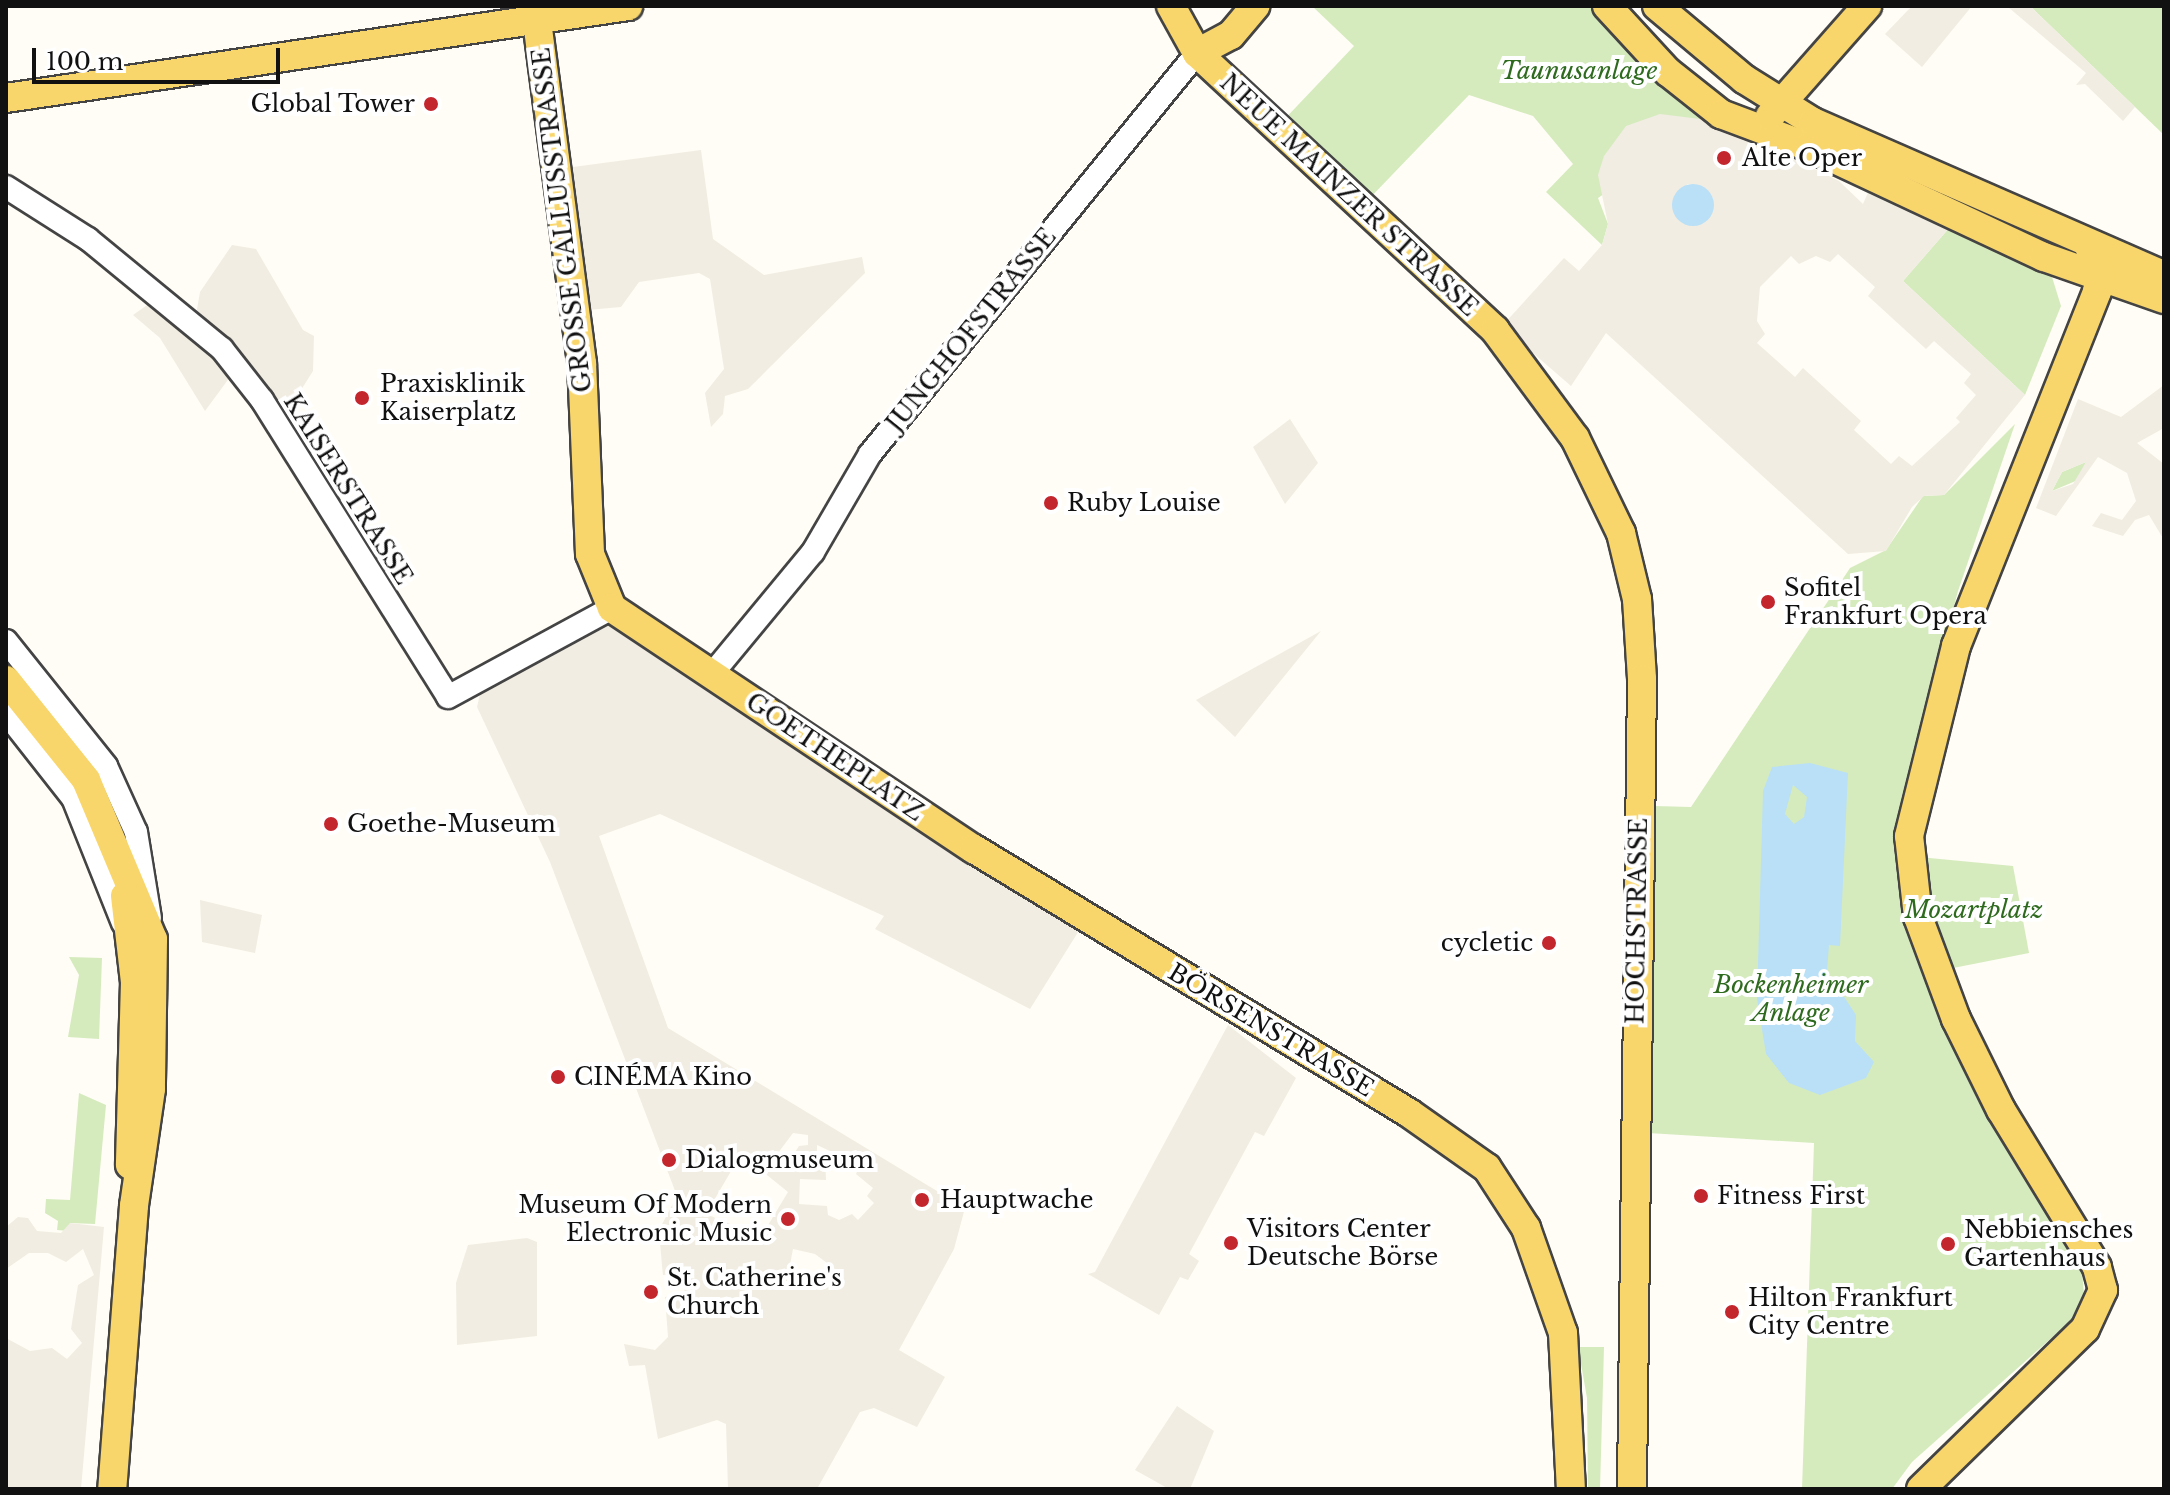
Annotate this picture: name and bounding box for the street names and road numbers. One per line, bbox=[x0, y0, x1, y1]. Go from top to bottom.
street label: GROSSE GALLUSSTRASSE bbox=[527, 46, 597, 394]
street label: NEUE MAINZER STRASSE bbox=[1214, 68, 1484, 322]
street label: JUNGHOFSTRASSE bbox=[880, 223, 1062, 437]
street label: KAISERSTRASSE bbox=[278, 388, 418, 590]
street label: GOETHEPLATZ bbox=[741, 687, 929, 827]
street label: HOCHSTRASSE bbox=[1621, 818, 1653, 1024]
street label: BÖRSENSTRASSE bbox=[1163, 957, 1379, 1103]

